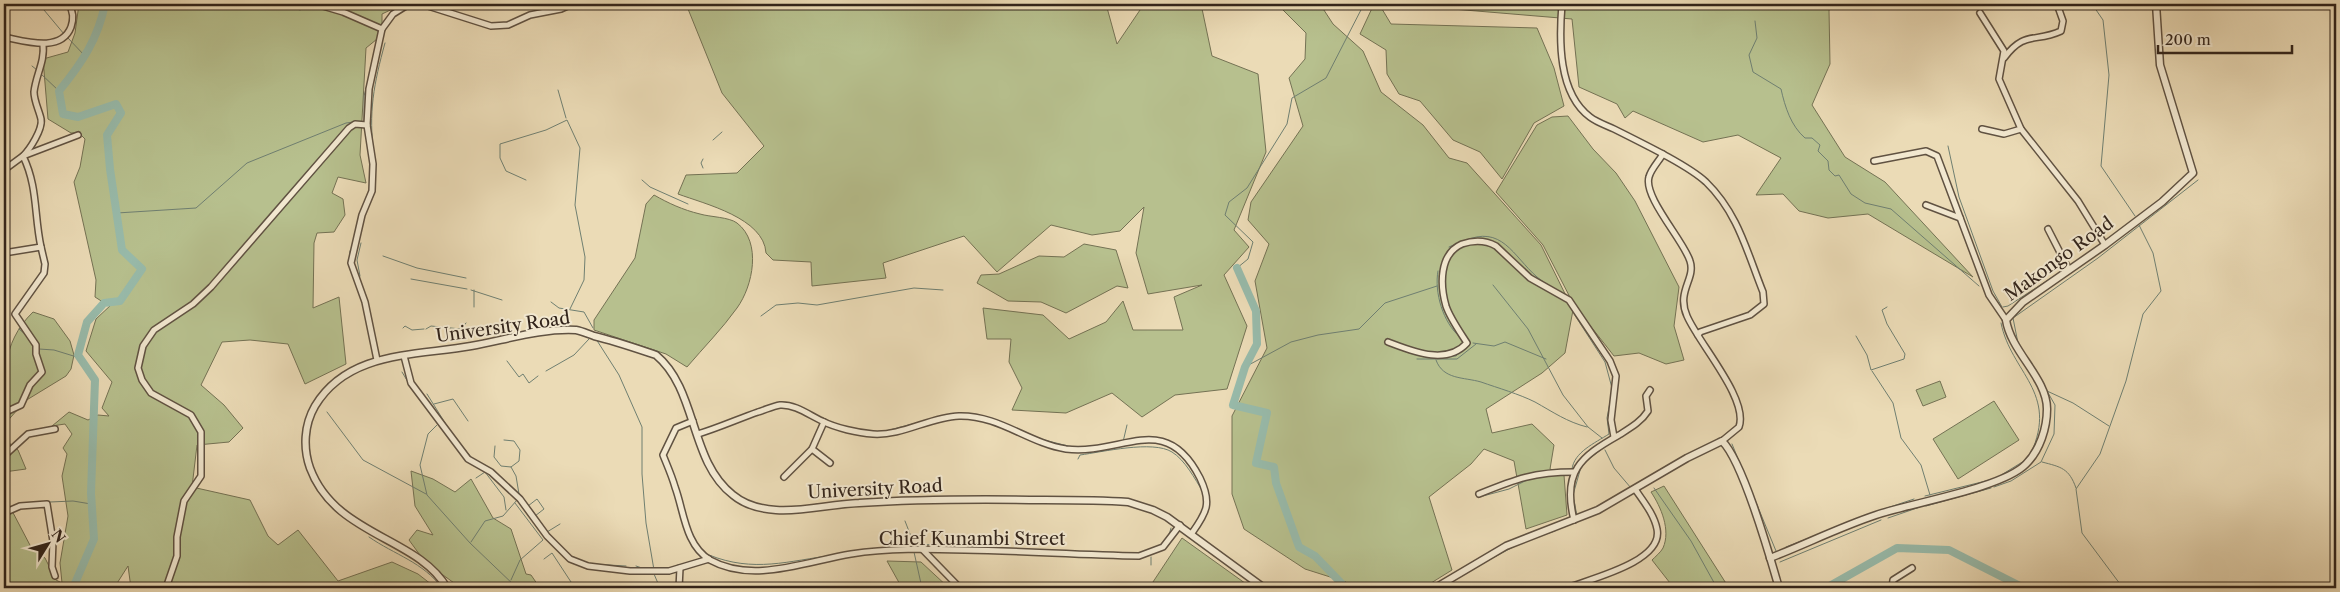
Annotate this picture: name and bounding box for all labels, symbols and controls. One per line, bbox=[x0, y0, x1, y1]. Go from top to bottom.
scale bar bbox=[2158, 22, 2291, 54]
text: 200 m bbox=[2165, 30, 2211, 49]
street label: Makongo Road bbox=[2000, 212, 2118, 306]
street label: University Road bbox=[434, 307, 572, 347]
street label: University Road bbox=[807, 474, 943, 504]
north arrow bbox=[22, 520, 72, 570]
text: N bbox=[48, 526, 69, 546]
street label: Chief Kunambi Street bbox=[879, 528, 1066, 550]

